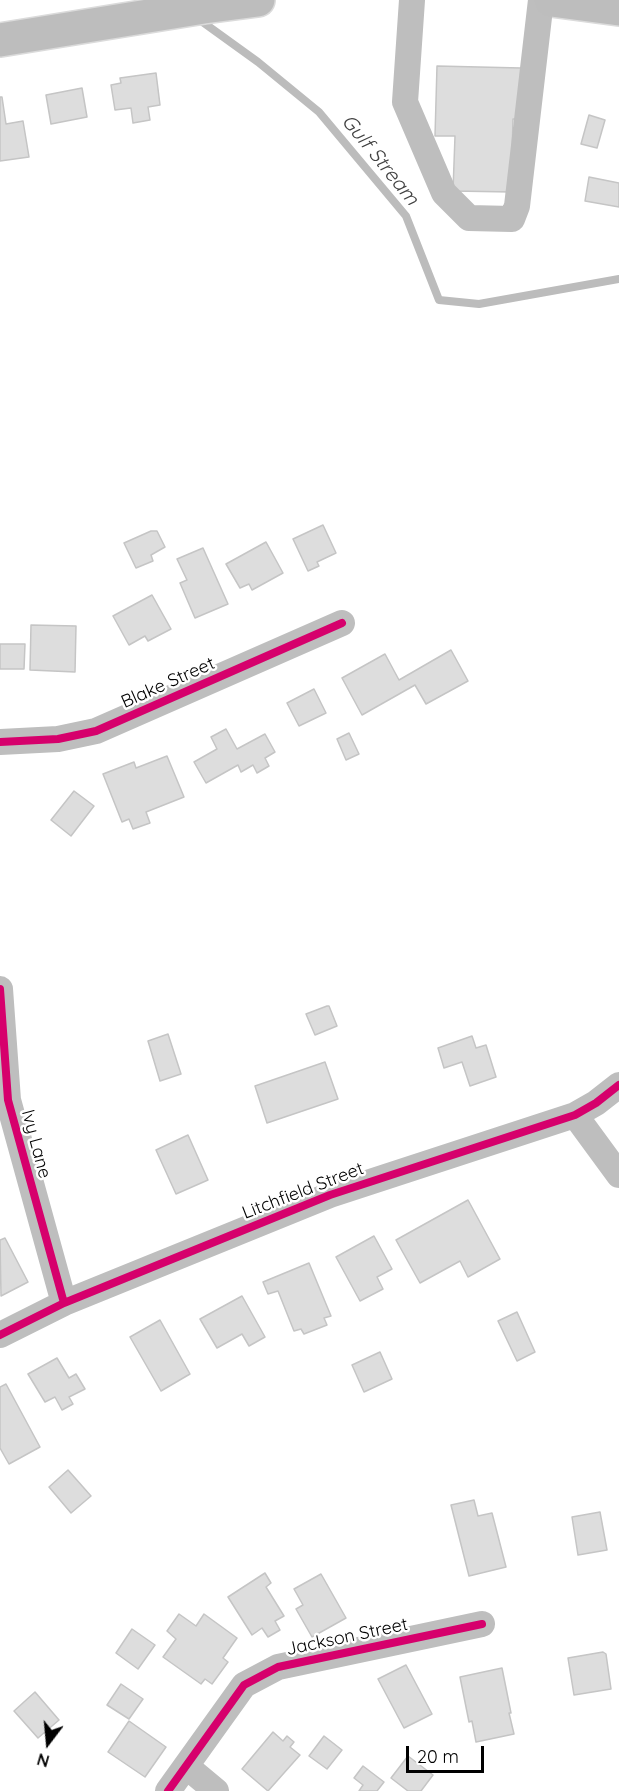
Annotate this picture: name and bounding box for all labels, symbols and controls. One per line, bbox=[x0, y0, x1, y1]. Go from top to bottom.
water label: Gulf Stream bbox=[336, 110, 424, 210]
street label: Blake Street bbox=[118, 653, 218, 713]
street label: Ivy Lane bbox=[16, 1107, 56, 1181]
street label: Litchfield Street bbox=[239, 1158, 367, 1224]
street label: Jackson Street bbox=[284, 1614, 410, 1660]
north arrow bbox=[18, 1713, 78, 1773]
scale bar bbox=[409, 1734, 487, 1772]
text: 20 m bbox=[417, 1745, 459, 1768]
text: N bbox=[35, 1749, 51, 1772]

